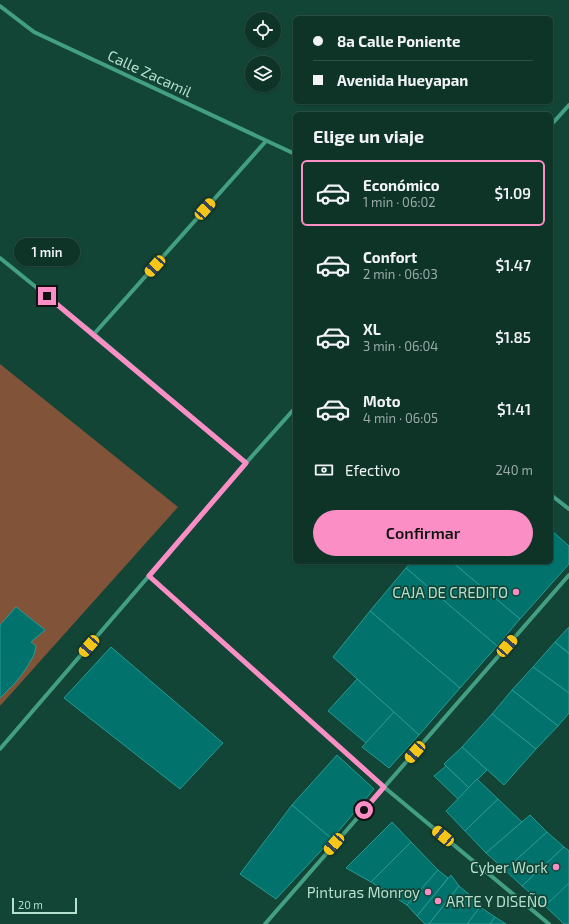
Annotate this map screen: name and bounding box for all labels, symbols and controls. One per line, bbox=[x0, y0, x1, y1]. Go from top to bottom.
map controls bbox=[245, 12, 281, 92]
button: locate bbox=[245, 12, 281, 48]
text: 8a Calle Poniente bbox=[337, 32, 460, 50]
street label: Calle Zacamil bbox=[105, 46, 195, 101]
button: layers bbox=[245, 56, 281, 92]
text: Avenida Hueyapan bbox=[337, 71, 468, 89]
text: Elige un viaje bbox=[313, 125, 424, 147]
icon: car bbox=[315, 175, 351, 211]
text: Económico bbox=[363, 176, 440, 194]
text: $1.09 bbox=[495, 184, 531, 202]
text: 1 min · 06:02 bbox=[363, 194, 436, 210]
car bbox=[193, 196, 217, 222]
callout: 1 min bbox=[14, 238, 80, 266]
text: 1 min bbox=[32, 244, 62, 260]
icon: car bbox=[315, 247, 351, 283]
text: Confort bbox=[363, 248, 417, 266]
car bbox=[143, 253, 167, 279]
text: $1.47 bbox=[495, 256, 531, 274]
text: 2 min · 06:03 bbox=[363, 266, 438, 282]
route end bbox=[38, 287, 56, 305]
icon: car bbox=[315, 319, 351, 355]
text: XL bbox=[363, 320, 381, 338]
text: $1.85 bbox=[495, 328, 531, 346]
text: 3 min · 06:04 bbox=[363, 338, 438, 354]
icon: car bbox=[315, 391, 351, 427]
text: Moto bbox=[363, 392, 401, 410]
text: $1.41 bbox=[497, 400, 531, 418]
text: 4 min · 06:05 bbox=[363, 410, 438, 426]
icon: cash bbox=[313, 459, 335, 481]
text: Efectivo bbox=[345, 461, 400, 479]
text: 240 m bbox=[496, 462, 533, 478]
button: Confirmar bbox=[313, 510, 533, 556]
place label: CAJA DE CREDITO bbox=[392, 583, 508, 601]
marker: CAJA DE CREDITO bbox=[511, 587, 521, 597]
car bbox=[77, 633, 101, 659]
car bbox=[495, 633, 519, 659]
car bbox=[403, 739, 427, 765]
route start bbox=[355, 801, 373, 819]
car bbox=[430, 824, 456, 848]
car bbox=[322, 831, 346, 857]
place label: Cyber Work bbox=[470, 858, 548, 876]
marker: Cyber Work bbox=[551, 862, 561, 872]
place label: Pinturas Monroy bbox=[307, 883, 420, 901]
marker: Pinturas Monroy bbox=[423, 887, 433, 897]
place label: ARTE Y DISEÑO bbox=[446, 892, 547, 910]
scale bar bbox=[12, 896, 77, 915]
marker: ARTE Y DISEÑO bbox=[433, 896, 443, 906]
text: 20 m bbox=[18, 898, 43, 911]

